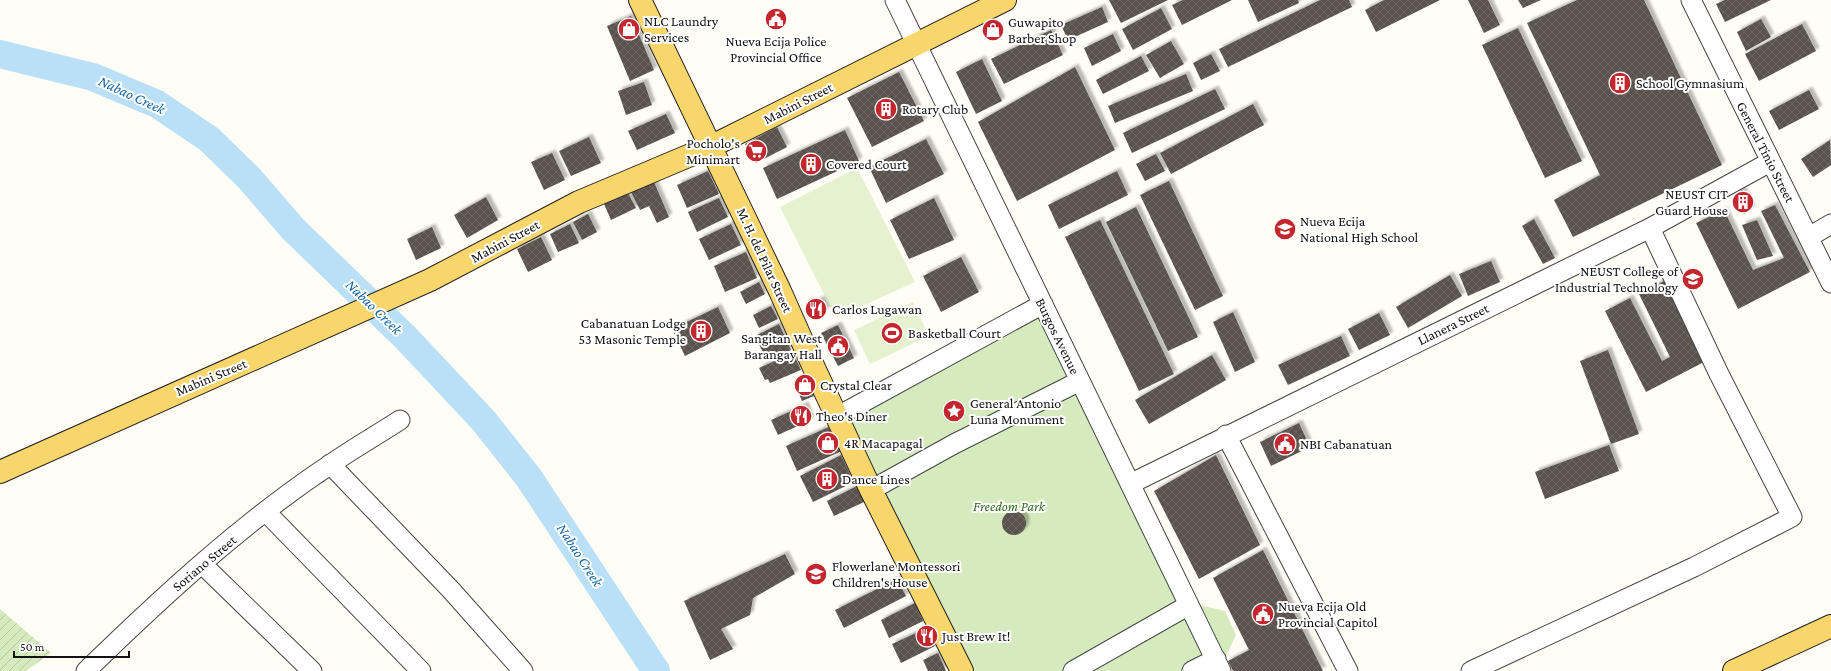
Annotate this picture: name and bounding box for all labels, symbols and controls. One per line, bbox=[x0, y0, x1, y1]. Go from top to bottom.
public building icon: Nueva Ecija Police Provincial Office bbox=[763, 6, 789, 32]
place label: NLC Laundry Services bbox=[644, 13, 719, 45]
place label: Guwapito Barber Shop bbox=[1008, 14, 1076, 46]
shop icon: NLC Laundry Services bbox=[616, 16, 642, 42]
shop icon: Guwapito Barber Shop bbox=[980, 17, 1006, 43]
place label: Nueva Ecija Police Provincial Office bbox=[726, 33, 826, 65]
building icon: School Gymnasium bbox=[1607, 70, 1633, 96]
water label: Nabao Creek bbox=[96, 73, 169, 118]
place label: School Gymnasium bbox=[1636, 75, 1744, 91]
street label: Mabini Street bbox=[761, 79, 836, 127]
building icon: Rotary Club bbox=[873, 96, 899, 122]
street label: General Tinio Street bbox=[1734, 99, 1798, 205]
place label: Rotary Club bbox=[902, 101, 968, 117]
place label: Pocholo's Minimart bbox=[686, 135, 740, 167]
supermarket icon: Pocholo's Minimart bbox=[743, 138, 769, 164]
building icon: Covered Court bbox=[798, 151, 824, 177]
place label: Covered Court bbox=[826, 156, 907, 172]
place label: NEUST CIT Guard House bbox=[1655, 186, 1728, 218]
building icon: NEUST CIT Guard House bbox=[1730, 189, 1756, 215]
street label: M. H. del Pilar Street bbox=[734, 205, 796, 315]
place label: Nueva Ecija National High School bbox=[1300, 213, 1419, 245]
street label: Mabini Street bbox=[468, 216, 542, 266]
school or university icon: Nueva Ecija National High School bbox=[1272, 216, 1298, 242]
place label: NEUST College of Industrial Technology bbox=[1555, 263, 1679, 295]
school or university icon: NEUST College of Industrial Technology bbox=[1680, 266, 1706, 292]
water label: Nabao Creek bbox=[343, 276, 406, 339]
street label: Burgos Avenue bbox=[1033, 295, 1083, 377]
restaurant icon: Carlos Lugawan bbox=[803, 296, 829, 322]
street label: Llanera Street bbox=[1415, 300, 1492, 348]
place label: Carlos Lugawan bbox=[832, 301, 922, 317]
place label: Cabanatuan Lodge 53 Masonic Temple bbox=[579, 315, 686, 347]
building icon: Cabanatuan Lodge 53 Masonic Temple bbox=[688, 318, 714, 344]
sports icon: Basketball Court bbox=[879, 320, 905, 346]
place label: Basketball Court bbox=[908, 325, 1001, 341]
place label: Sangitan West Barangay Hall bbox=[741, 330, 822, 362]
public building icon: Sangitan West Barangay Hall bbox=[825, 333, 851, 359]
street label: Mabini Street bbox=[173, 355, 249, 399]
shop icon: Crystal Clear bbox=[792, 372, 818, 398]
place label: Crystal Clear bbox=[820, 377, 892, 393]
place label: General Antonio Luna Monument bbox=[970, 395, 1064, 427]
place icon: General Antonio Luna Monument bbox=[941, 398, 967, 424]
restaurant icon: Theo's Diner bbox=[788, 403, 814, 429]
place label: Theo's Diner bbox=[816, 408, 887, 424]
shop icon: 4R Macapagal bbox=[815, 430, 841, 456]
public building icon: NBI Cabanatuan bbox=[1272, 431, 1298, 457]
place label: 4R Macapagal bbox=[844, 435, 923, 451]
place label: NBI Cabanatuan bbox=[1300, 436, 1393, 452]
building icon: Dance Lines bbox=[814, 466, 840, 492]
place label: Dance Lines bbox=[842, 471, 910, 487]
park label: Freedom Park bbox=[973, 498, 1046, 514]
water label: Nabao Creek bbox=[554, 521, 607, 591]
street label: Soriano Street bbox=[169, 531, 239, 594]
place label: Flowerlane Montessori Children's House bbox=[832, 558, 961, 590]
school or university icon: Flowerlane Montessori Children's House bbox=[803, 561, 829, 587]
place label: Nueva Ecija Old Provincial Capitol bbox=[1278, 598, 1378, 630]
public building icon: Nueva Ecija Old Provincial Capitol bbox=[1250, 601, 1276, 627]
restaurant icon: Just Brew It! bbox=[914, 623, 940, 649]
place label: Just Brew It! bbox=[940, 628, 1010, 644]
scale bar bbox=[14, 633, 129, 659]
text: 50 m bbox=[20, 640, 45, 654]

